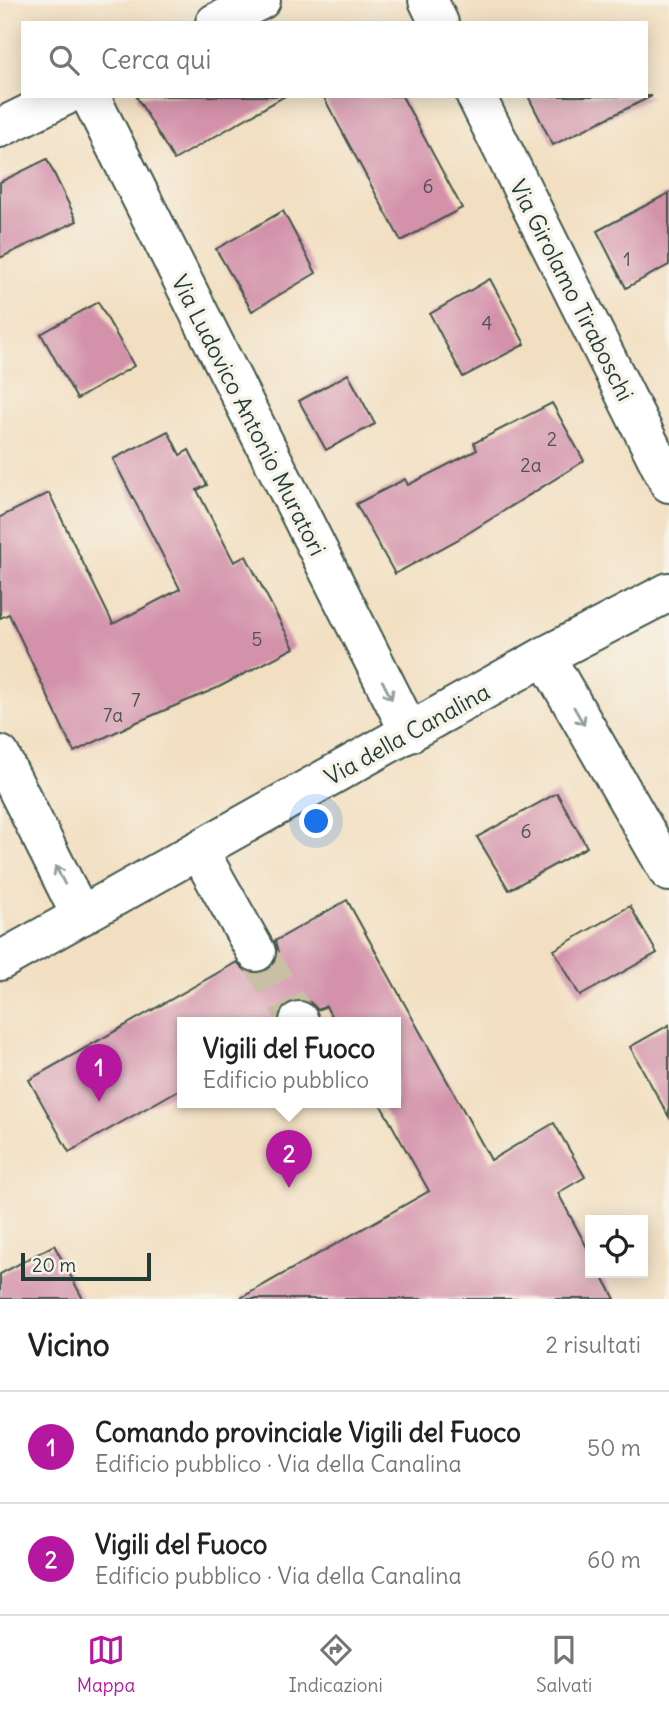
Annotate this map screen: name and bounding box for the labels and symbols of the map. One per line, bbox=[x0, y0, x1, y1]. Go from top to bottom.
house number: 6 bbox=[423, 174, 433, 198]
street label: Via Girolamo Tiraboschi bbox=[504, 174, 640, 406]
house number: 1 bbox=[623, 247, 631, 271]
street label: Via Ludovico Antonio Muratori bbox=[165, 270, 333, 560]
house number: 4 bbox=[482, 311, 493, 335]
house number: 2 bbox=[547, 427, 557, 451]
house number: 2a bbox=[520, 453, 542, 477]
house number: 5 bbox=[252, 627, 262, 651]
street label: Via della Canalina bbox=[319, 677, 495, 791]
one-way arrow bbox=[381, 679, 395, 700]
house number: 7 bbox=[131, 688, 141, 712]
house number: 7a bbox=[103, 703, 123, 727]
one-way arrow bbox=[572, 705, 586, 725]
your location bbox=[299, 804, 333, 838]
house number: 6 bbox=[521, 819, 531, 843]
one-way arrow bbox=[52, 865, 66, 886]
pin: 1 bbox=[76, 1044, 122, 1102]
pin: 2 bbox=[266, 1130, 312, 1188]
scale bar bbox=[21, 1250, 150, 1282]

